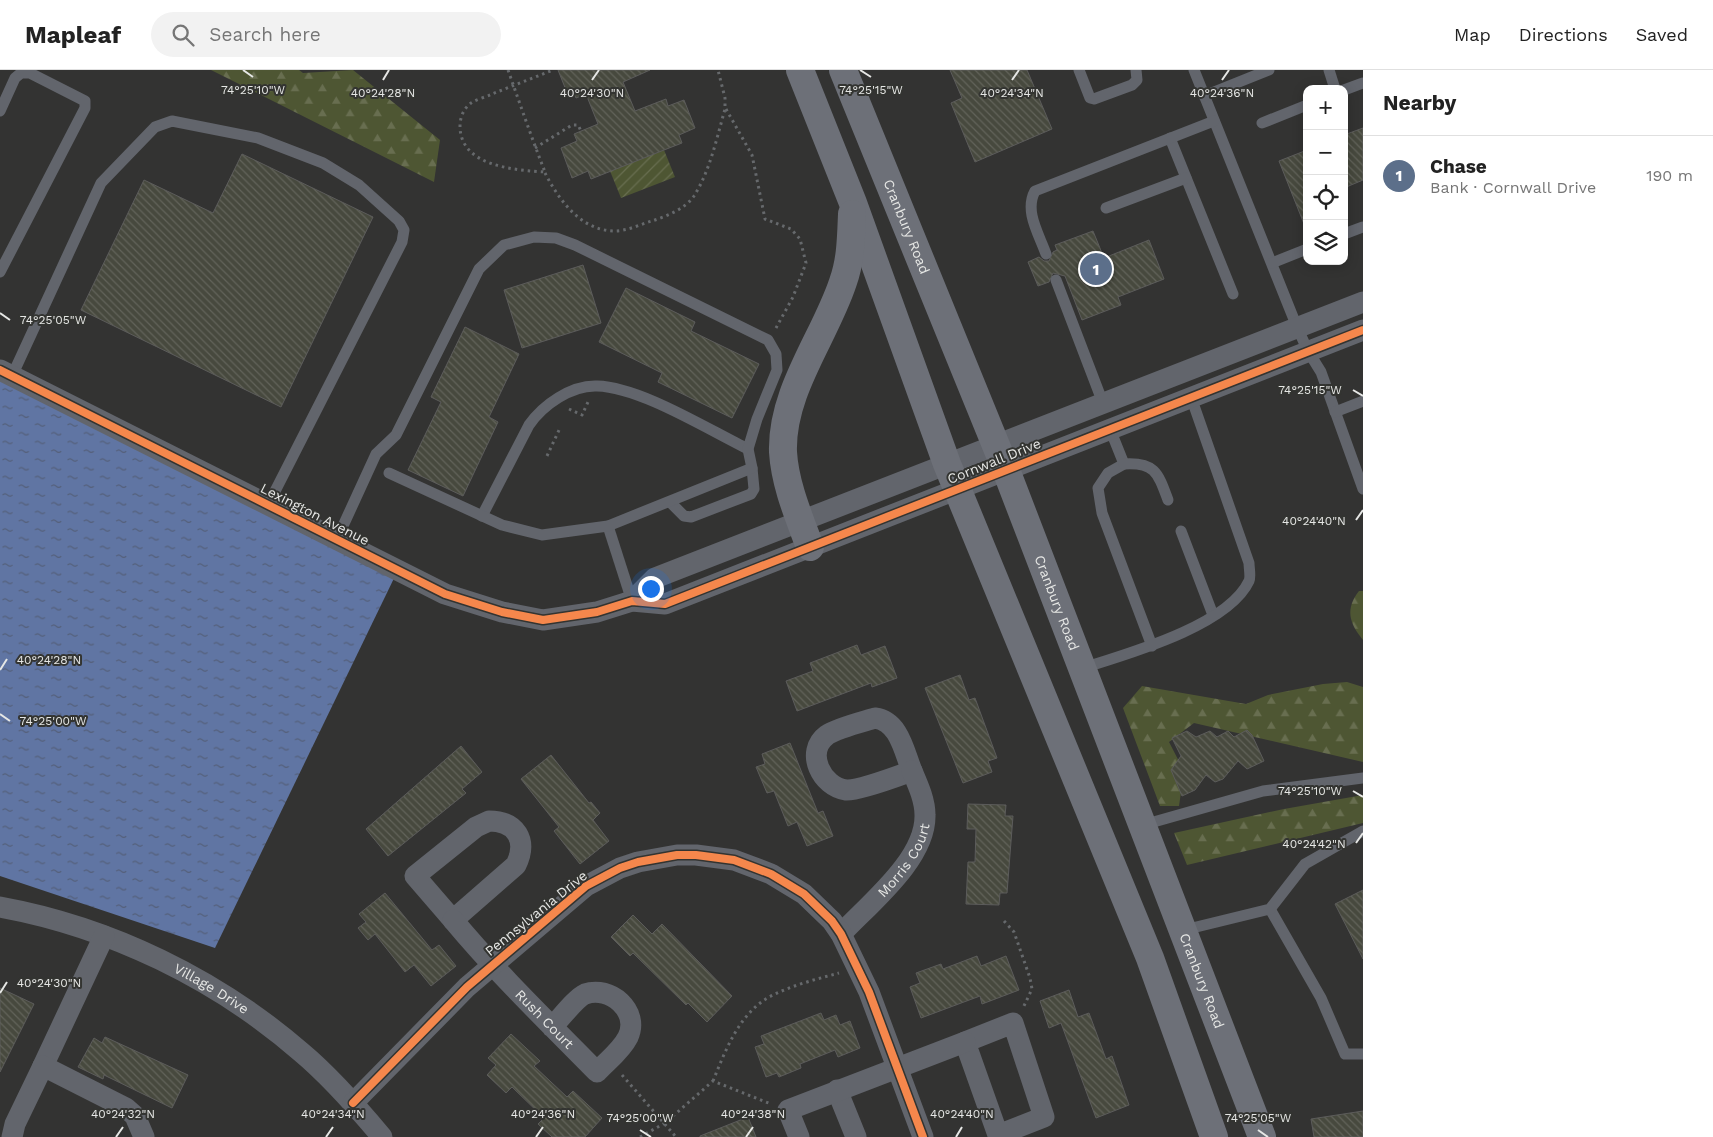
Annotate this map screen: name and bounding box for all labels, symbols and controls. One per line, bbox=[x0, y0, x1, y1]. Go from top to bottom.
search box bbox=[151, 12, 501, 57]
text: Mapleaf bbox=[25, 21, 121, 49]
icon: search bbox=[169, 21, 197, 49]
text: Search here bbox=[209, 23, 321, 46]
text: Map bbox=[1454, 24, 1491, 45]
text: Directions bbox=[1519, 24, 1608, 45]
text: Saved bbox=[1636, 24, 1688, 45]
text: 74°25'10"W bbox=[221, 83, 286, 97]
text: 74°25'15"W bbox=[839, 83, 903, 97]
map controls bbox=[1303, 85, 1348, 265]
button: + bbox=[1303, 85, 1348, 130]
text: 40°24'28"N bbox=[351, 86, 415, 100]
text: 40°24'30"N bbox=[560, 86, 624, 100]
text: 40°24'34"N bbox=[980, 86, 1044, 100]
text: 40°24'36"N bbox=[1190, 86, 1254, 100]
text: Nearby bbox=[1383, 90, 1456, 115]
button: − bbox=[1303, 130, 1348, 175]
text: Chase bbox=[1430, 155, 1487, 178]
text: 1 bbox=[1396, 166, 1402, 185]
text: 190 m bbox=[1646, 166, 1693, 185]
button: locate bbox=[1303, 175, 1348, 220]
street label: Cranbury Road bbox=[880, 177, 933, 276]
text: Bank · Cornwall Drive bbox=[1430, 178, 1596, 197]
button: layers bbox=[1303, 220, 1348, 265]
pin: 1 bbox=[1080, 250, 1112, 288]
text: 74°25'05"W bbox=[20, 313, 87, 327]
text: 74°25'15"W bbox=[1278, 383, 1342, 397]
street label: Cornwall Drive bbox=[945, 435, 1043, 487]
street label: Lexington Avenue bbox=[258, 480, 372, 548]
text: 40°24'40"N bbox=[1282, 514, 1346, 528]
street label: Cranbury Road bbox=[1031, 553, 1082, 653]
your location bbox=[638, 576, 664, 602]
text: 40°24'28"N bbox=[17, 653, 81, 667]
text: 74°25'00"W bbox=[20, 714, 87, 728]
text: 74°25'10"W bbox=[1278, 784, 1343, 798]
street label: Morris Court bbox=[874, 822, 932, 900]
text: 40°24'42"N bbox=[1282, 837, 1346, 851]
street label: Pennsylvania Drive bbox=[482, 867, 590, 959]
street label: Cranbury Road bbox=[1177, 931, 1228, 1031]
street label: Village Drive bbox=[171, 960, 252, 1017]
text: 40°24'30"N bbox=[17, 976, 81, 990]
street label: Rush Court bbox=[512, 986, 577, 1052]
text: 40°24'32"N bbox=[91, 1107, 155, 1121]
text: 40°24'34"N bbox=[301, 1107, 365, 1121]
text: 40°24'36"N bbox=[511, 1107, 575, 1121]
text: 40°24'38"N bbox=[721, 1107, 785, 1121]
text: 40°24'40"N bbox=[930, 1107, 994, 1121]
text: 74°25'00"W bbox=[607, 1111, 674, 1125]
text: 74°25'05"W bbox=[1225, 1111, 1292, 1125]

